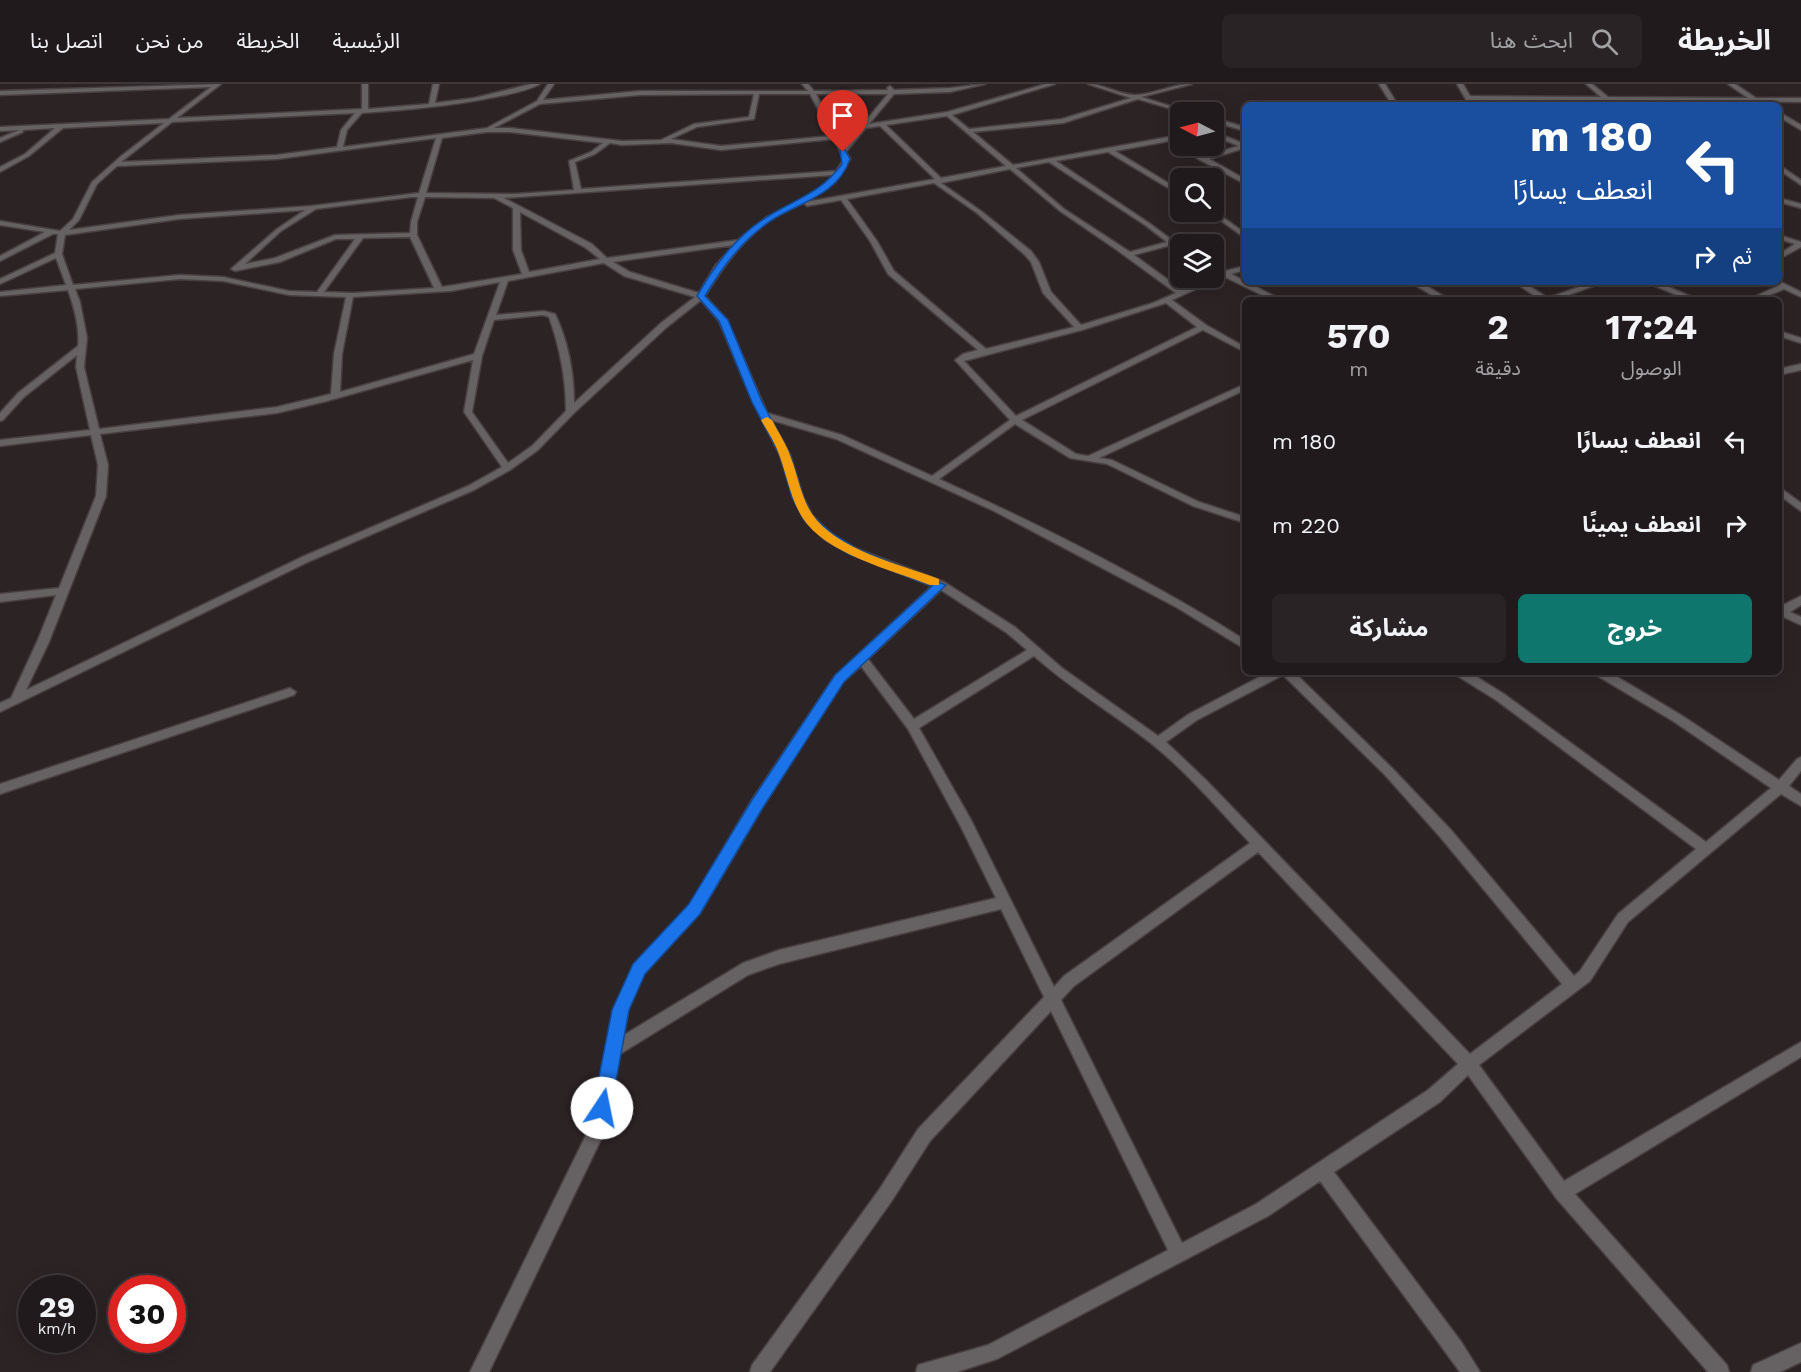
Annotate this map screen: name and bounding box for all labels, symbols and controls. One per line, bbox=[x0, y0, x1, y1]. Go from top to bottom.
search box bbox=[1222, 14, 1642, 68]
text: الخريطة bbox=[1678, 24, 1771, 57]
icon: search bbox=[1588, 25, 1621, 58]
text: اتصل بنا bbox=[30, 28, 103, 53]
text: من نحن bbox=[136, 28, 204, 53]
text: الخريطة bbox=[237, 28, 299, 53]
text: الرئيسية bbox=[332, 28, 400, 53]
text: ابحث هنا bbox=[1490, 28, 1573, 53]
pin bbox=[817, 90, 868, 152]
icon: arrive bbox=[826, 99, 859, 132]
north arrow bbox=[1170, 102, 1224, 156]
map controls bbox=[1170, 102, 1224, 288]
text: 180 m bbox=[1530, 112, 1653, 161]
icon: left bbox=[1674, 126, 1752, 204]
button: search bbox=[1170, 168, 1224, 222]
text: انعطف يسارًا bbox=[1513, 174, 1653, 206]
button: layers bbox=[1170, 234, 1224, 288]
icon: right bbox=[1688, 240, 1721, 273]
text: ثم bbox=[1733, 244, 1752, 269]
text: 2 bbox=[1487, 306, 1509, 348]
text: 17:24 bbox=[1605, 306, 1697, 348]
text: 570 bbox=[1327, 315, 1391, 357]
text: دقيقة bbox=[1475, 356, 1521, 380]
text: الوصول bbox=[1621, 356, 1682, 380]
text: m bbox=[1349, 357, 1368, 381]
icon: left bbox=[1719, 425, 1752, 458]
text: انعطف يسارًا bbox=[1577, 428, 1701, 453]
text: 180 m bbox=[1272, 429, 1336, 454]
icon: right bbox=[1719, 509, 1752, 542]
text: انعطف يمينًا bbox=[1582, 512, 1701, 537]
text: 220 m bbox=[1272, 513, 1340, 538]
button: مشاركة bbox=[1272, 594, 1506, 663]
button: خروج bbox=[1518, 594, 1752, 663]
position arrow bbox=[570, 1076, 634, 1140]
speed limit sign: 30 bbox=[108, 1275, 186, 1353]
text: 29 bbox=[39, 1289, 75, 1324]
text: km/h bbox=[38, 1320, 76, 1338]

